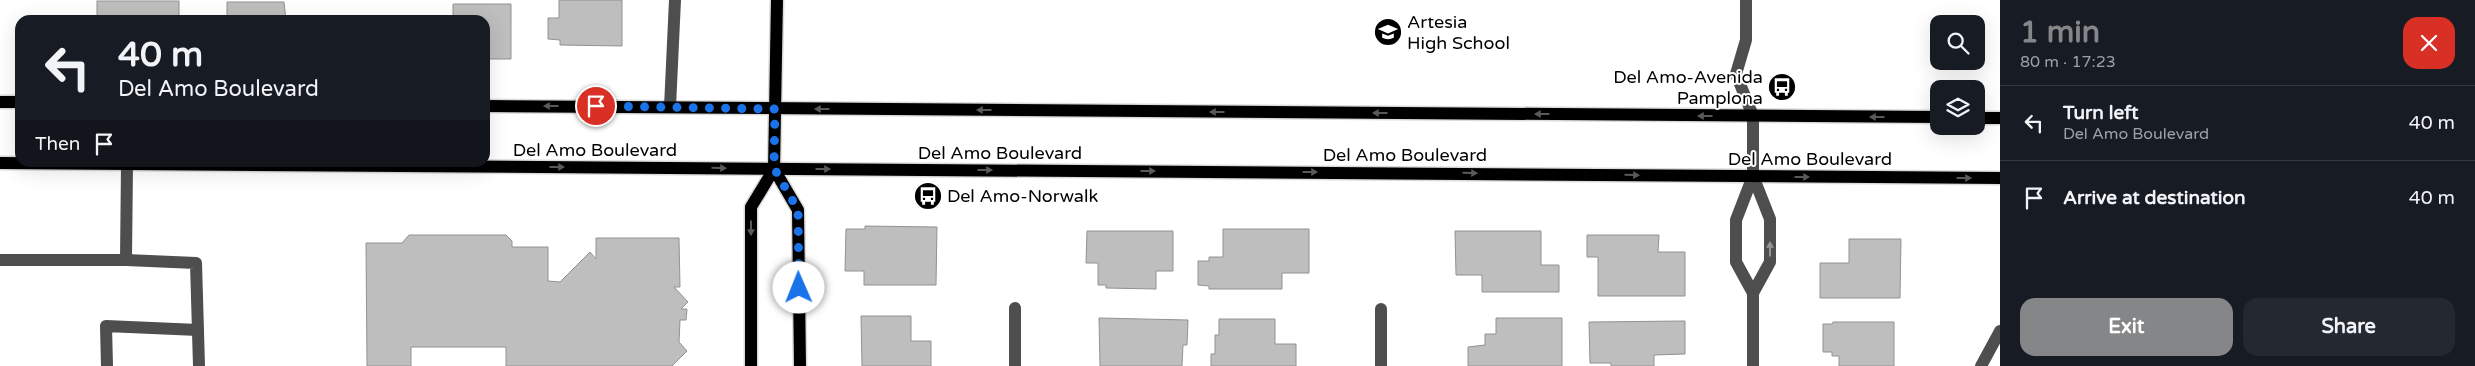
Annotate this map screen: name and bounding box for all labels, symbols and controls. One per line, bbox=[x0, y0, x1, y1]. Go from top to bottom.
place label: Artesia High School bbox=[1407, 11, 1510, 54]
text: 1 min bbox=[2020, 14, 2100, 51]
map controls bbox=[1930, 15, 1985, 135]
button: search bbox=[1930, 15, 1985, 70]
school or university icon: Artesia High School bbox=[1373, 17, 1403, 47]
button: close bbox=[2403, 17, 2455, 69]
text: 40 m bbox=[118, 34, 203, 76]
icon: left bbox=[35, 35, 100, 100]
text: 80 m · 17:23 bbox=[2020, 52, 2116, 72]
place label: Del Amo-Avenida Pamplona bbox=[1613, 66, 1763, 109]
bus stop icon: Del Amo-Avenida Pamplona bbox=[1767, 72, 1797, 102]
text: Del Amo Boulevard bbox=[118, 76, 319, 102]
button: layers bbox=[1930, 80, 1985, 135]
pin bbox=[575, 85, 617, 127]
icon: arrive bbox=[582, 92, 610, 120]
one-way arrow bbox=[543, 102, 559, 110]
text: Turn left bbox=[2063, 102, 2139, 124]
one-way arrow bbox=[813, 105, 829, 113]
one-way arrow bbox=[976, 106, 992, 114]
one-way arrow bbox=[1209, 108, 1225, 116]
one-way arrow bbox=[1371, 109, 1387, 117]
icon: left bbox=[2020, 109, 2048, 137]
one-way arrow bbox=[1534, 110, 1550, 118]
one-way arrow bbox=[1696, 112, 1712, 120]
text: 40 m bbox=[2409, 112, 2455, 134]
one-way arrow bbox=[1868, 113, 1884, 121]
text: Del Amo Boulevard bbox=[2063, 124, 2209, 144]
icon: arrive bbox=[90, 130, 118, 158]
text: Then bbox=[35, 133, 80, 155]
street label: Del Amo Boulevard bbox=[513, 139, 677, 161]
street label: Del Amo Boulevard bbox=[918, 142, 1082, 164]
street label: Del Amo Boulevard bbox=[1323, 144, 1487, 166]
street label: Del Amo Boulevard bbox=[1728, 148, 1892, 170]
one-way arrow bbox=[549, 163, 565, 171]
one-way arrow bbox=[711, 164, 727, 172]
one-way arrow bbox=[815, 165, 831, 173]
one-way arrow bbox=[978, 166, 994, 174]
one-way arrow bbox=[1140, 167, 1156, 175]
one-way arrow bbox=[1303, 168, 1319, 176]
one-way arrow bbox=[1462, 170, 1478, 178]
one-way arrow bbox=[1625, 171, 1641, 179]
one-way arrow bbox=[1794, 173, 1810, 181]
one-way arrow bbox=[1957, 174, 1973, 182]
bus stop icon: Del Amo-Norwalk bbox=[913, 181, 943, 211]
icon: arrive bbox=[2020, 184, 2048, 212]
place label: Del Amo-Norwalk bbox=[947, 185, 1098, 207]
text: Arrive at destination bbox=[2063, 187, 2246, 209]
text: 40 m bbox=[2409, 187, 2455, 209]
one-way arrow bbox=[747, 221, 755, 237]
one-way arrow bbox=[1766, 241, 1774, 257]
position arrow bbox=[772, 261, 824, 313]
button: Exit bbox=[2020, 298, 2233, 356]
button: Share bbox=[2243, 298, 2455, 356]

